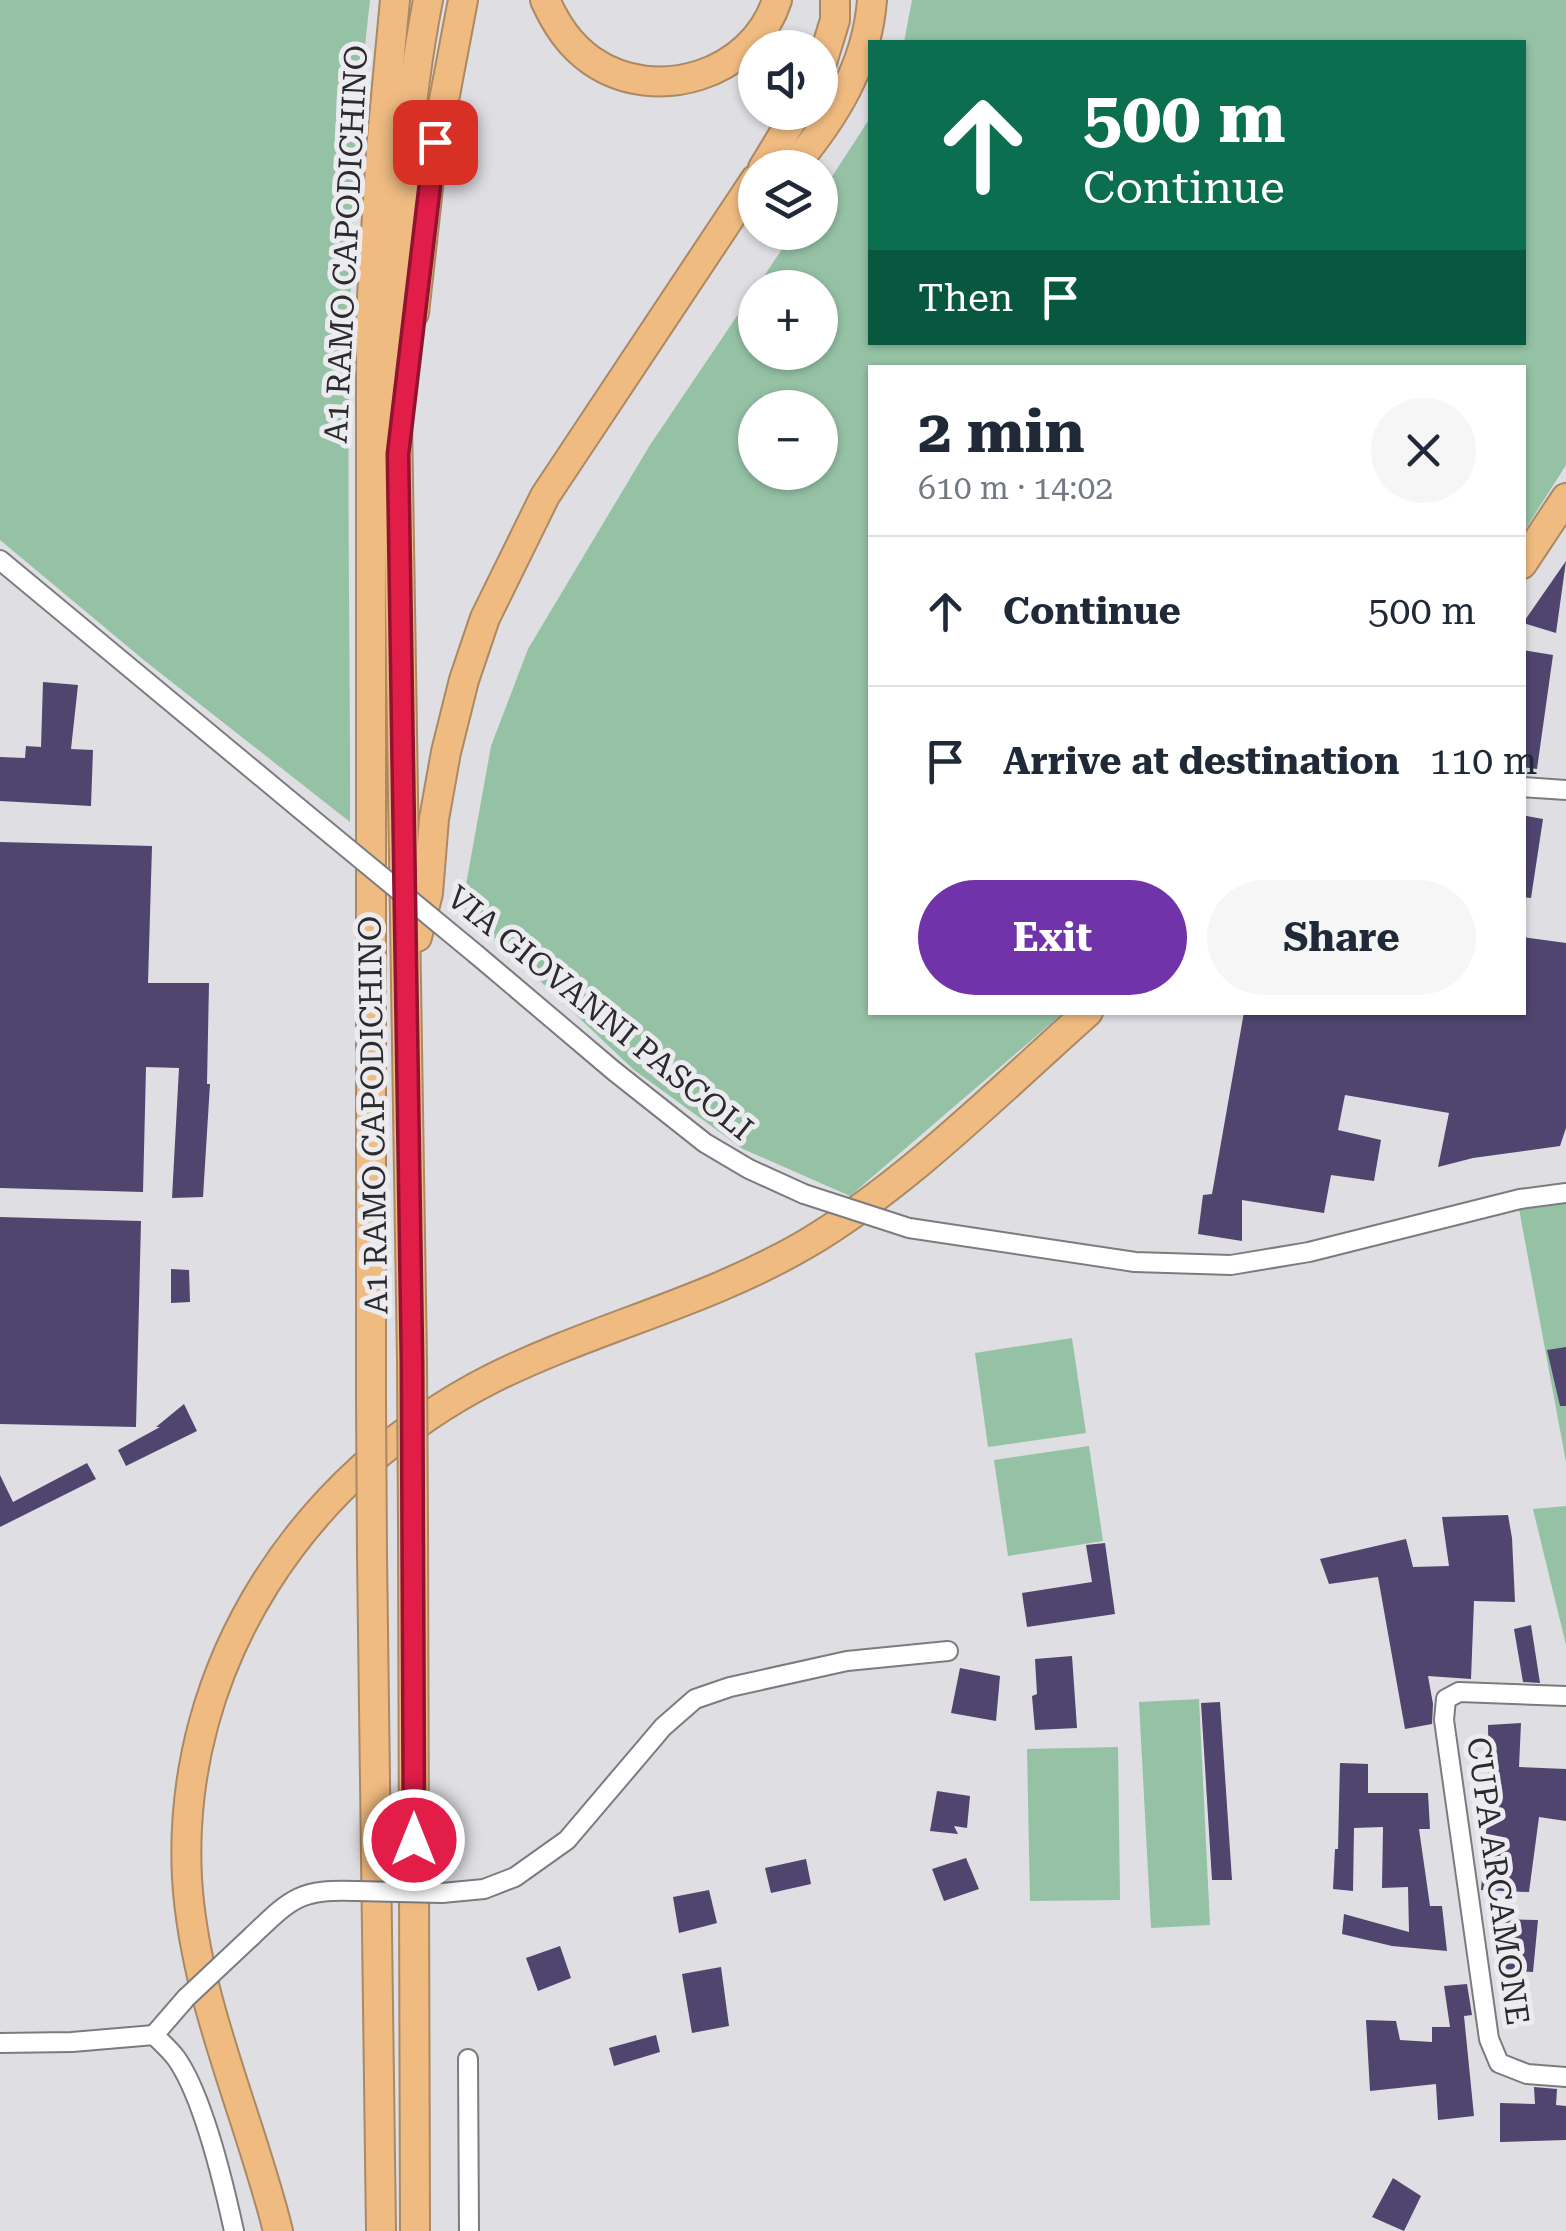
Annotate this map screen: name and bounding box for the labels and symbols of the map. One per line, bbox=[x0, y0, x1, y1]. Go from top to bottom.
street label: A1 RAMO CAPODICHINO bbox=[317, 44, 375, 444]
pin bbox=[393, 100, 478, 185]
street label: VIA GIOVANNI PASCOLI bbox=[439, 878, 761, 1148]
street label: A1 RAMO CAPODICHINO bbox=[351, 915, 395, 1315]
street label: CUPA ARCAMONE bbox=[1459, 1735, 1537, 2027]
position arrow bbox=[362, 1788, 466, 1892]

